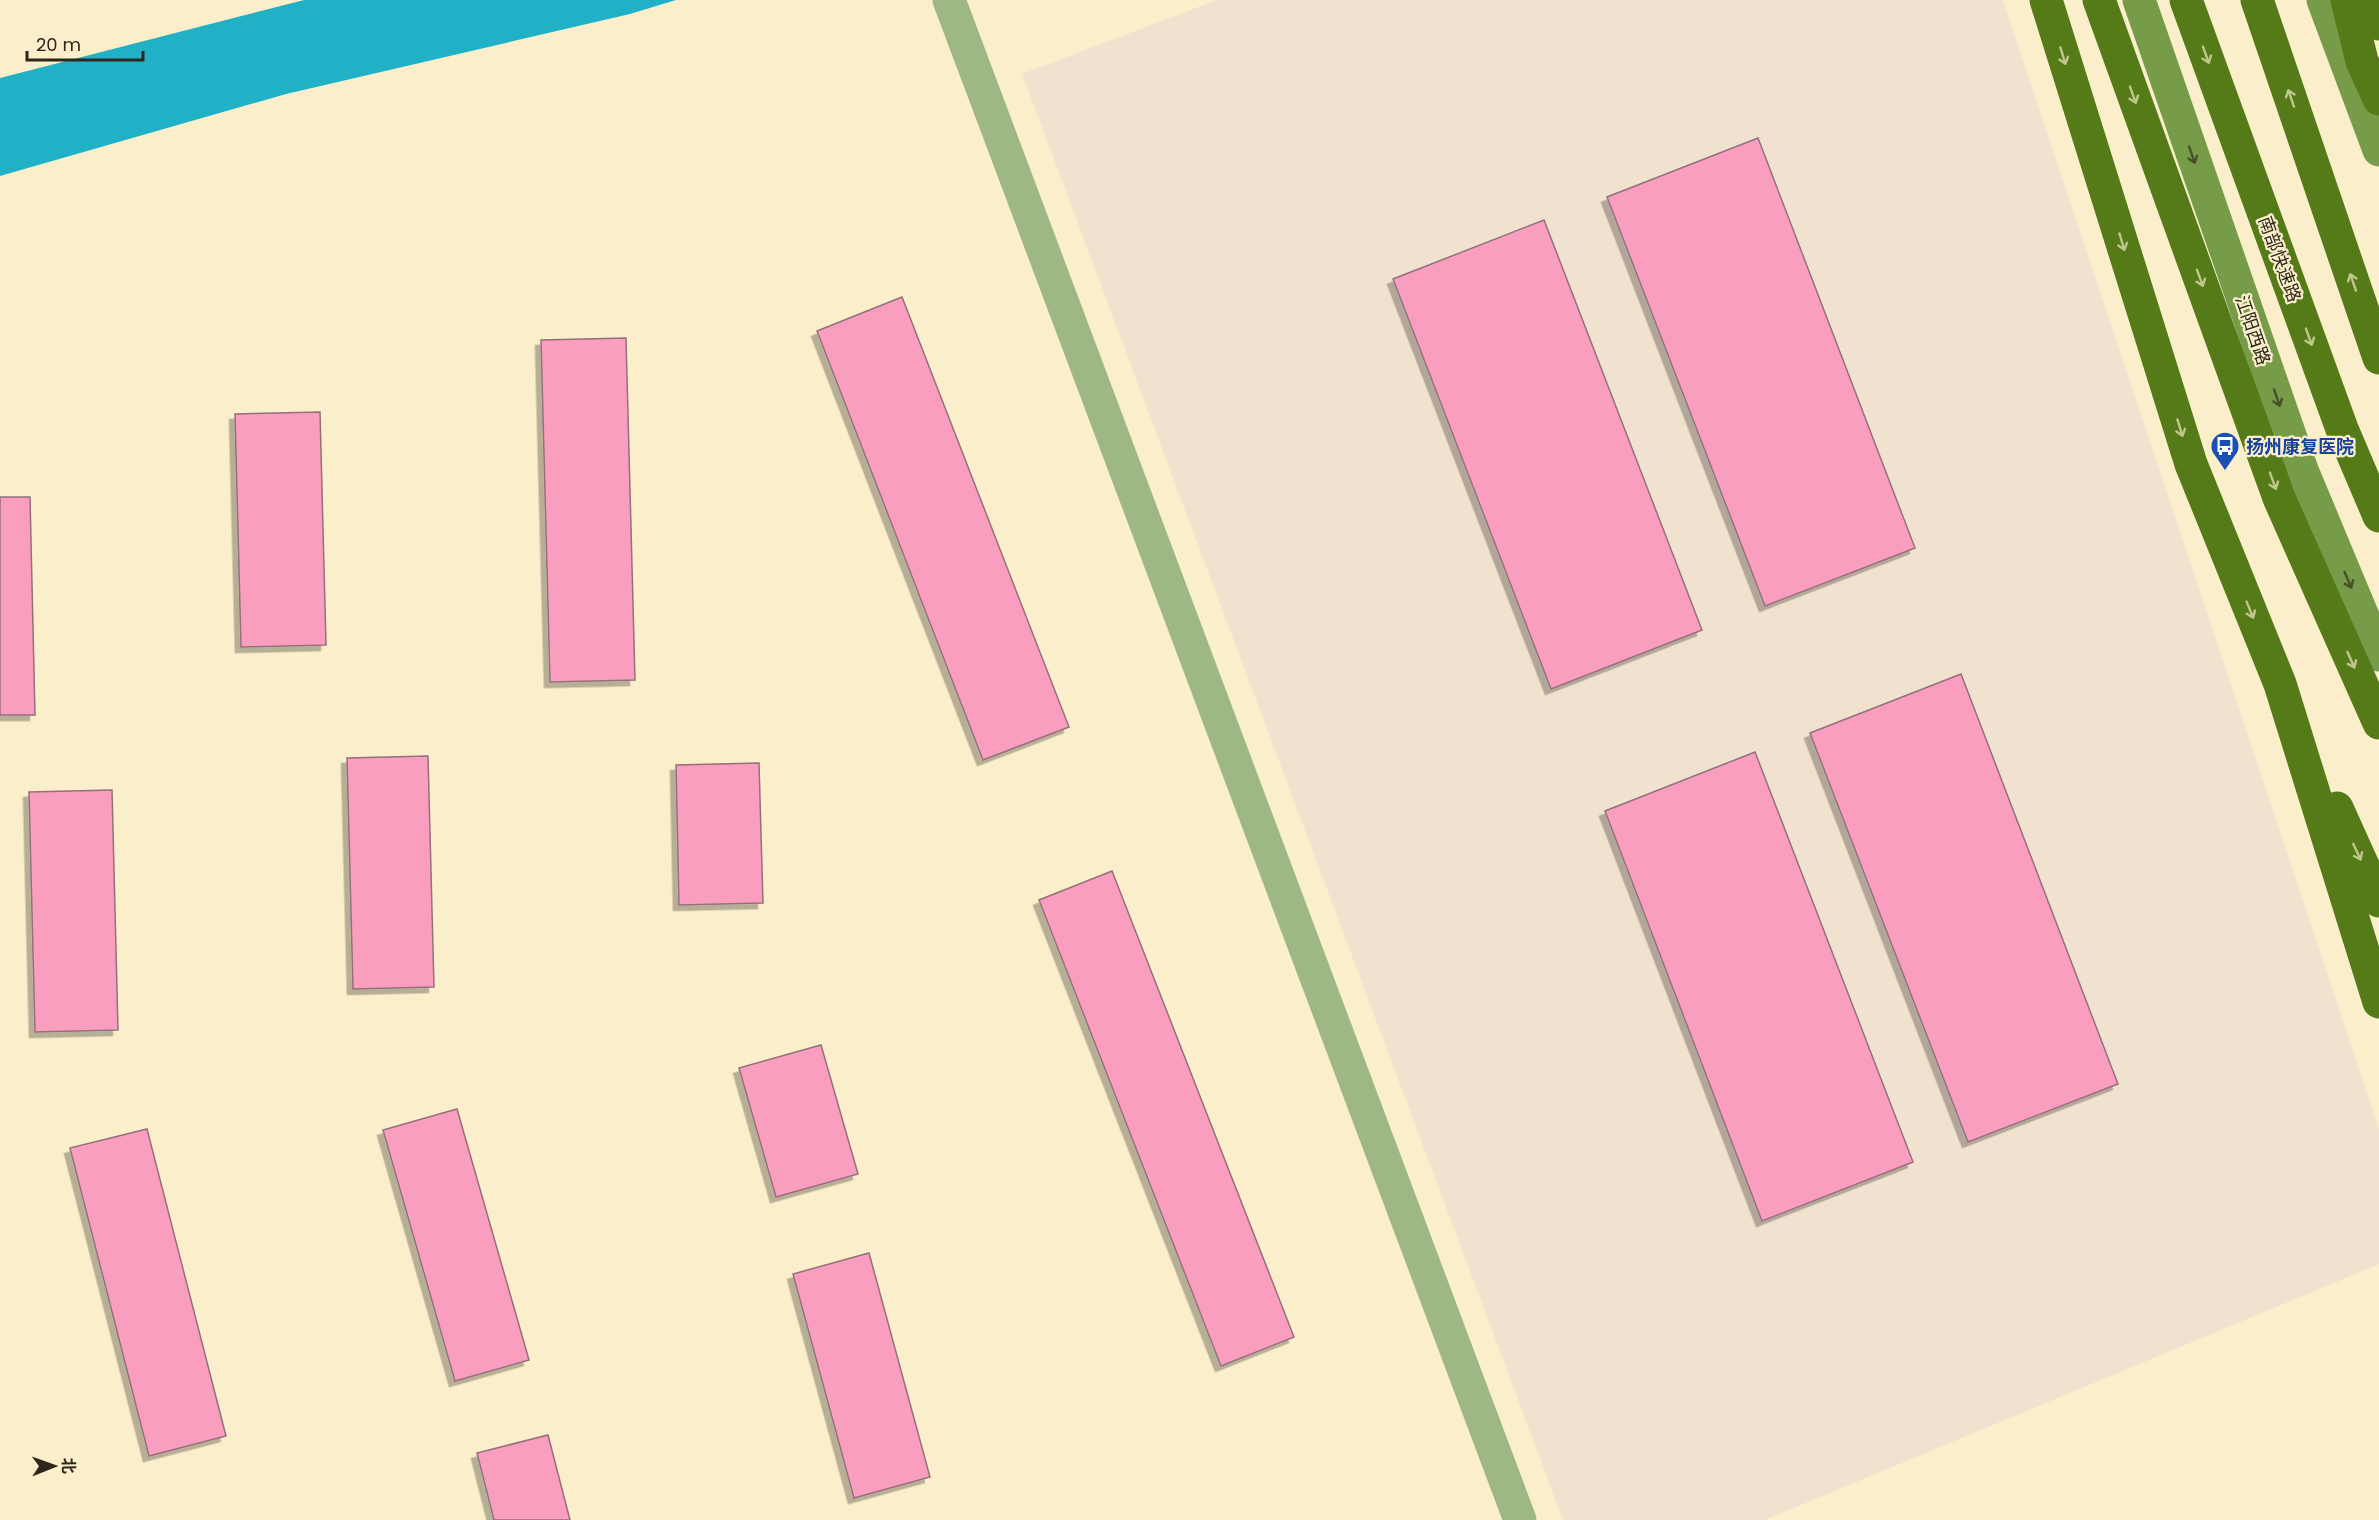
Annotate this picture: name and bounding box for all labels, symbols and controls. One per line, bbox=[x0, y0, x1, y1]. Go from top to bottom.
scale bar bbox=[27, 24, 142, 62]
text: 20 m bbox=[36, 32, 81, 57]
one-way arrow bbox=[2201, 45, 2212, 64]
one-way arrow bbox=[2059, 46, 2070, 65]
one-way arrow bbox=[2129, 85, 2140, 103]
one-way arrow bbox=[2284, 89, 2295, 108]
one-way arrow bbox=[2187, 145, 2198, 164]
street label: 南部快速路 bbox=[2253, 212, 2307, 306]
one-way arrow bbox=[2117, 232, 2128, 251]
one-way arrow bbox=[2195, 268, 2206, 287]
one-way arrow bbox=[2347, 273, 2358, 292]
street label: 江阳西路 bbox=[2229, 292, 2277, 368]
one-way arrow bbox=[2304, 327, 2315, 346]
one-way arrow bbox=[2272, 388, 2283, 407]
one-way arrow bbox=[2175, 418, 2186, 437]
bus stop icon: 扬州康复医院 bbox=[2209, 430, 2241, 472]
place label: 扬州康复医院 bbox=[2246, 434, 2354, 459]
one-way arrow bbox=[2268, 471, 2279, 490]
one-way arrow bbox=[2343, 570, 2354, 589]
one-way arrow bbox=[2245, 600, 2256, 619]
one-way arrow bbox=[2346, 650, 2357, 668]
one-way arrow bbox=[2351, 842, 2363, 860]
north arrow bbox=[24, 1436, 84, 1496]
text: 北 bbox=[57, 1458, 80, 1474]

